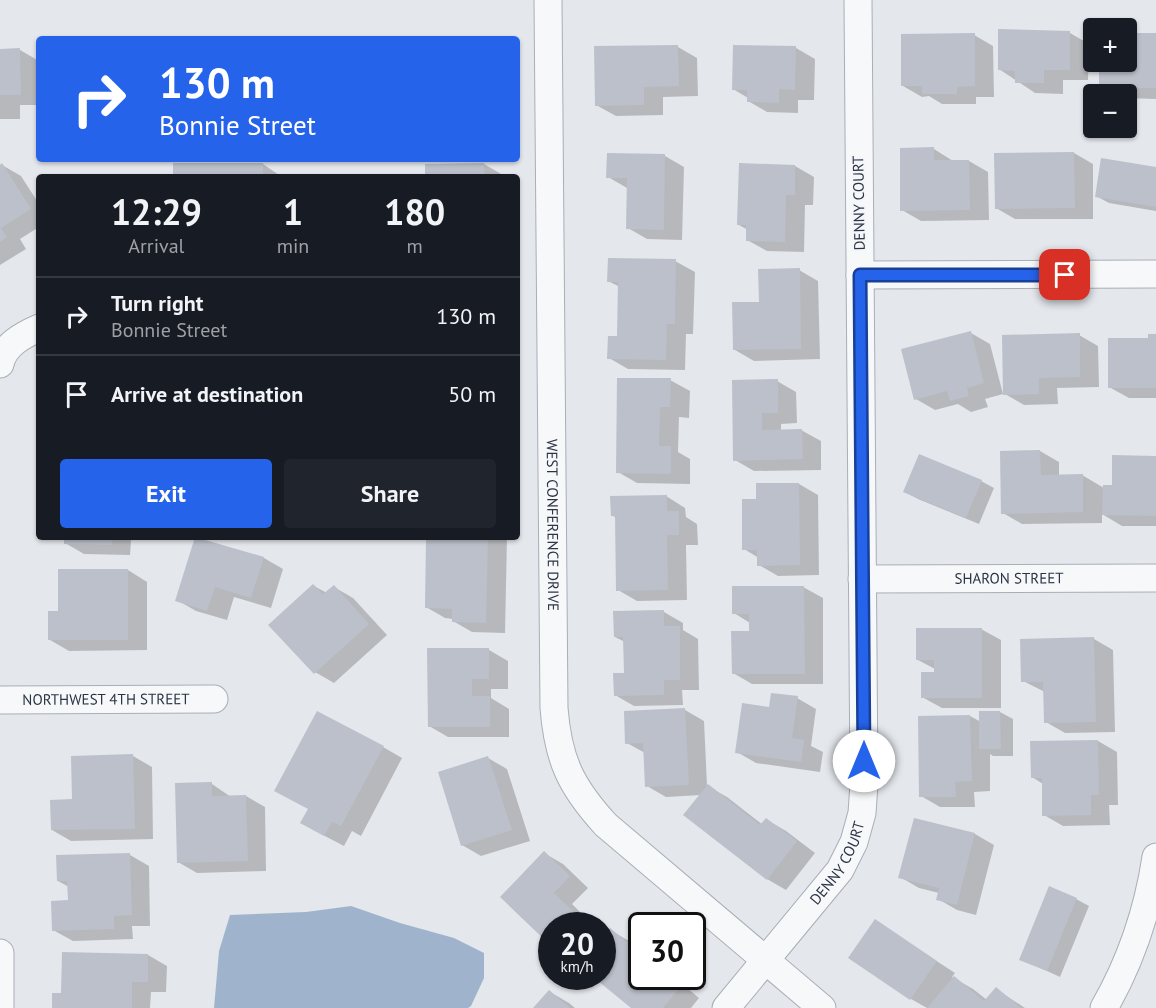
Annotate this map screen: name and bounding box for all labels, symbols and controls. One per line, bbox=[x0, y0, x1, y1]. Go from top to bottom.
map controls bbox=[1083, 18, 1137, 138]
button: + bbox=[1083, 18, 1137, 72]
text: 130 m bbox=[159, 55, 275, 110]
icon: right bbox=[60, 60, 138, 138]
button: − bbox=[1083, 84, 1137, 138]
text: Bonnie Street bbox=[159, 108, 316, 142]
street label: DENNY COURT bbox=[848, 155, 869, 250]
text: 12:29 bbox=[111, 188, 202, 235]
text: 1 bbox=[283, 188, 303, 235]
text: 180 bbox=[384, 188, 445, 235]
text: Arrival bbox=[128, 233, 184, 259]
text: min bbox=[277, 233, 309, 259]
text: m bbox=[407, 233, 423, 259]
pin bbox=[1039, 249, 1090, 300]
icon: arrive bbox=[1048, 258, 1081, 291]
text: Turn right bbox=[111, 289, 203, 317]
icon: right bbox=[60, 300, 93, 333]
text: 130 m bbox=[436, 302, 496, 330]
text: Bonnie Street bbox=[111, 317, 227, 343]
icon: arrive bbox=[60, 378, 93, 411]
text: Arrive at destination bbox=[111, 380, 303, 408]
text: 50 m bbox=[448, 380, 496, 408]
street label: WEST CONFERENCE DRIVE bbox=[543, 439, 563, 611]
button: Exit bbox=[60, 459, 272, 528]
button: Share bbox=[284, 459, 496, 528]
street label: SHARON STREET bbox=[954, 568, 1064, 588]
street label: NORTHWEST 4TH STREET bbox=[22, 689, 190, 709]
position arrow bbox=[832, 729, 896, 793]
street label: DENNY COURT bbox=[805, 818, 868, 908]
speed limit sign: 30 bbox=[628, 912, 706, 990]
text: 20 bbox=[560, 924, 594, 963]
text: km/h bbox=[561, 957, 593, 976]

